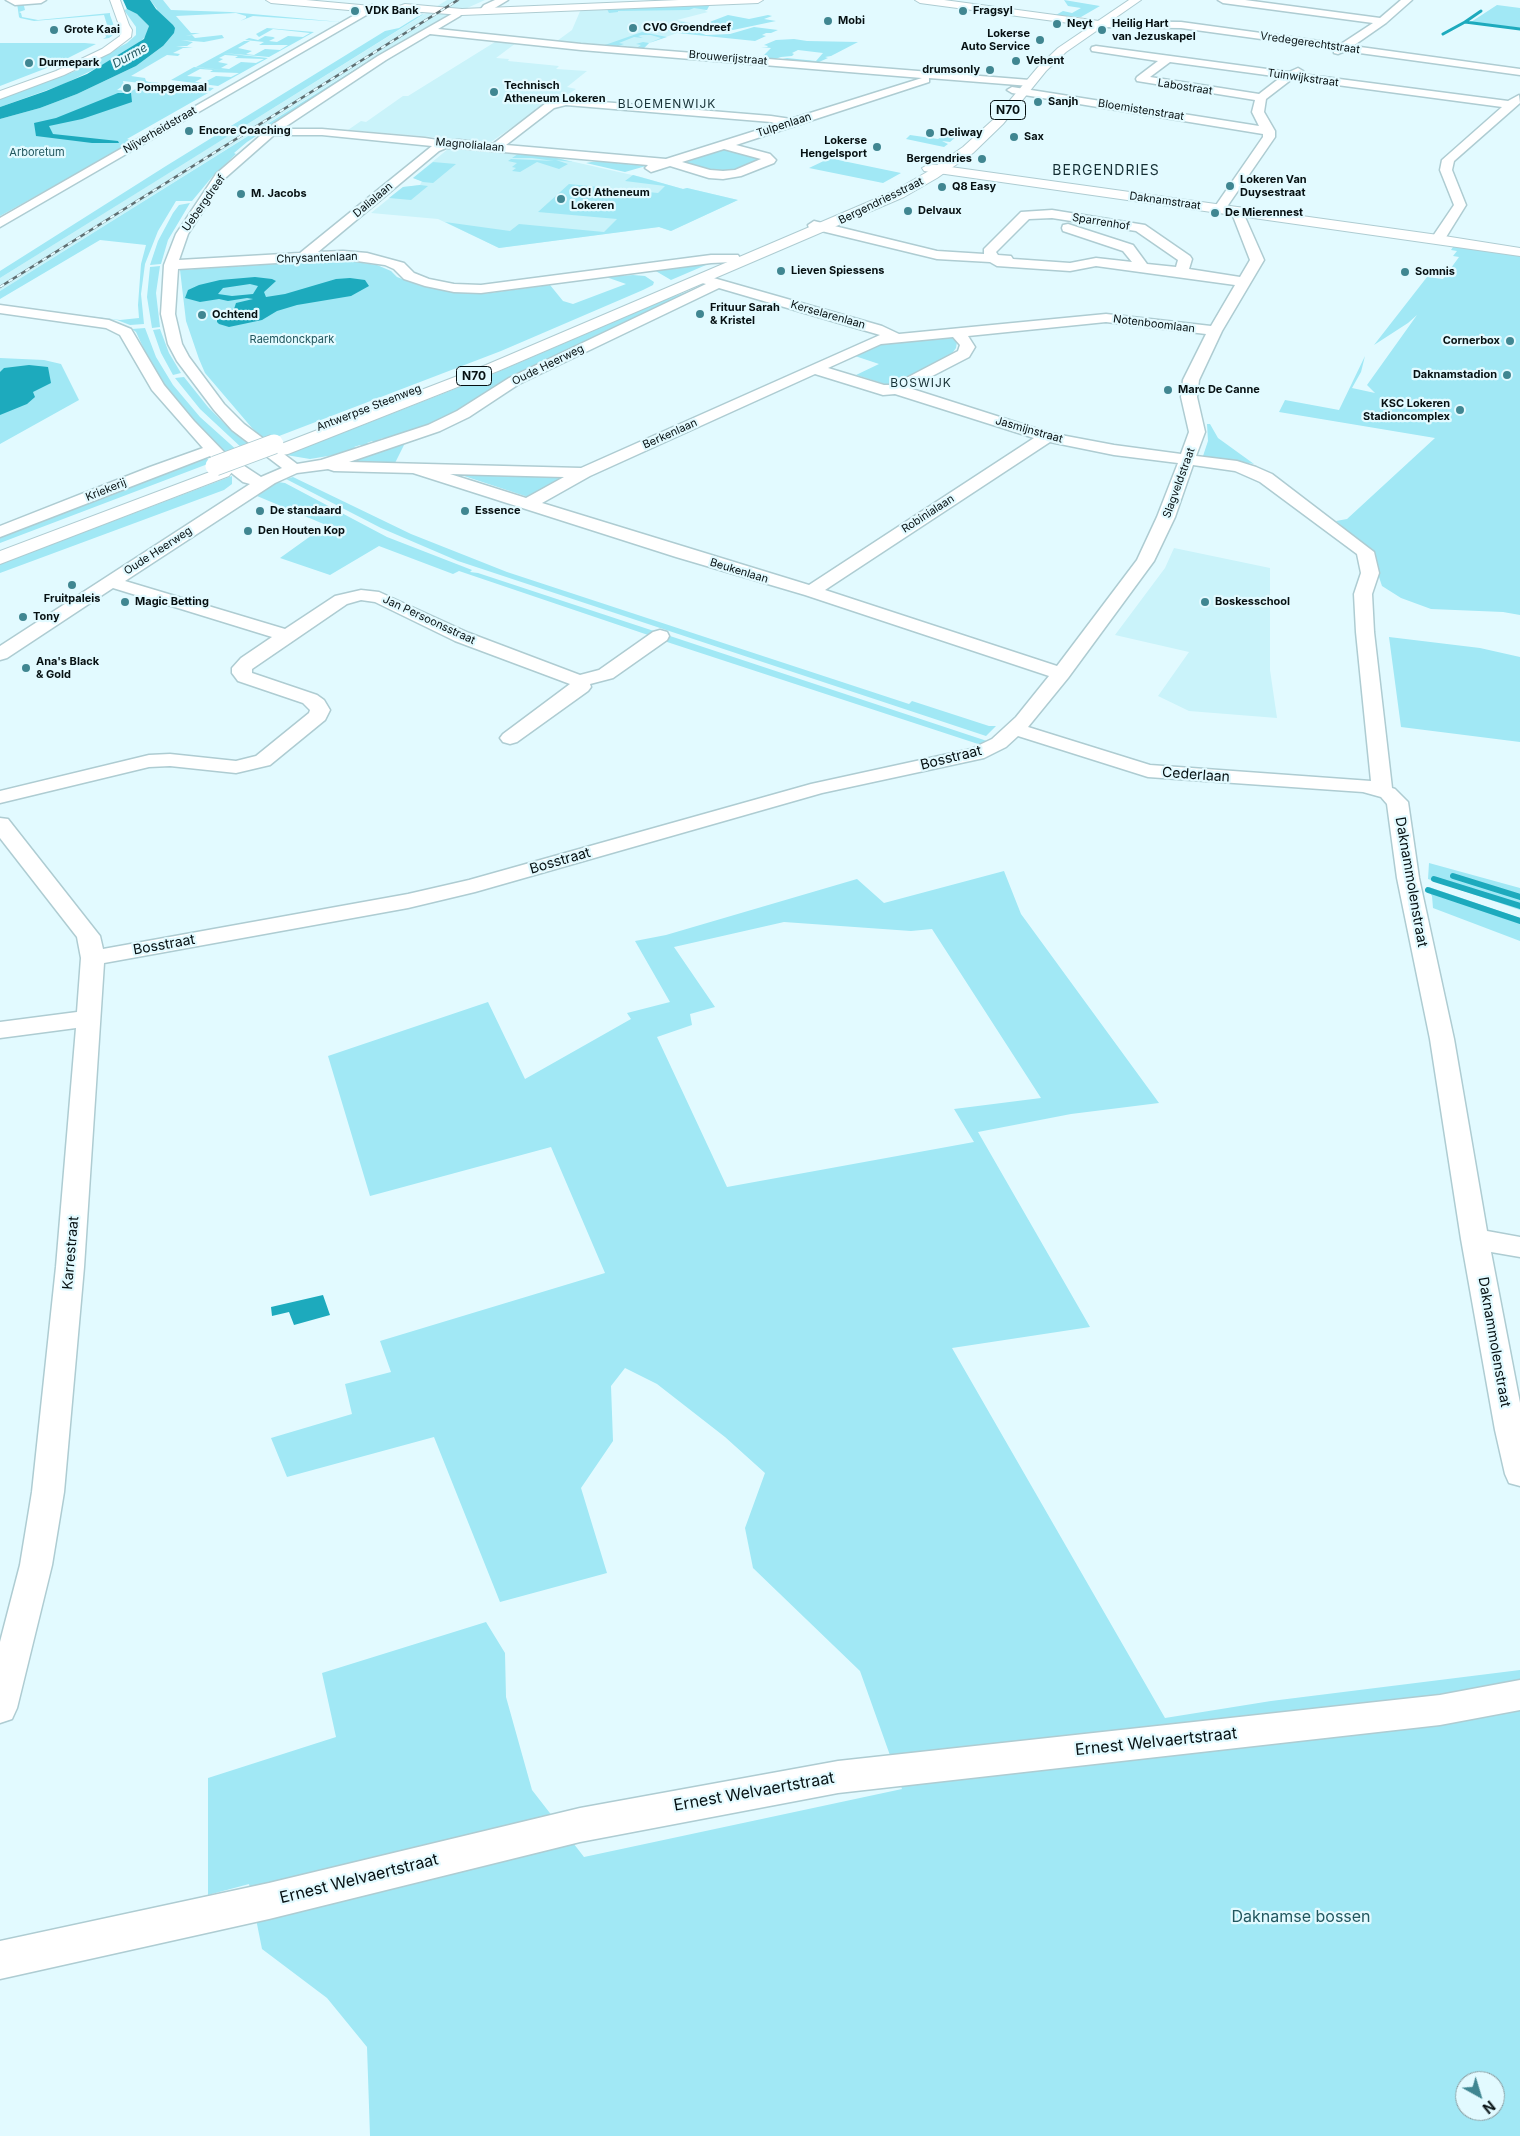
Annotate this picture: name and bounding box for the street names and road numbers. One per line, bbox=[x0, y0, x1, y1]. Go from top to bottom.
street label: Vredegerechtstraat bbox=[1259, 29, 1361, 57]
street label: Brouwerijstraat bbox=[688, 48, 768, 68]
street label: Tuinwijkstraat bbox=[1267, 66, 1339, 90]
street label: Labostraat bbox=[1157, 76, 1213, 98]
street label: Bloemistenstraat bbox=[1097, 97, 1185, 123]
road number: N70 bbox=[990, 100, 1026, 120]
street label: Nijverheidstraat bbox=[121, 104, 199, 156]
street label: Tulpenlaan bbox=[755, 110, 813, 140]
street label: Magnolialaan bbox=[435, 135, 505, 155]
street label: Uebergdreef bbox=[180, 172, 228, 234]
street label: Bergendriesstraat bbox=[836, 175, 926, 227]
street label: Dalialaan bbox=[351, 180, 395, 220]
street label: Daknamstraat bbox=[1128, 189, 1202, 213]
street label: Sparrenhof bbox=[1071, 211, 1131, 233]
street label: Chrysantenlaan bbox=[276, 250, 358, 266]
street label: Kerselarenlaan bbox=[789, 298, 867, 332]
street label: Notenboomlaan bbox=[1112, 312, 1196, 336]
street label: Oude Heerweg bbox=[510, 342, 586, 388]
road number: N70 bbox=[456, 366, 492, 386]
street label: Antwerpse Steenweg bbox=[315, 382, 423, 434]
street label: Jasmijnstraat bbox=[994, 414, 1064, 446]
street label: Berkenlaan bbox=[641, 416, 699, 452]
street label: Slagveldstraat bbox=[1160, 446, 1198, 520]
street label: Kriekerij bbox=[84, 476, 128, 504]
street label: Robinialaan bbox=[899, 492, 957, 536]
street label: Oude Heerweg bbox=[122, 524, 194, 578]
street label: Beukenlaan bbox=[708, 556, 770, 586]
street label: Jan Persoonsstraat bbox=[381, 593, 477, 647]
street label: Bosstraat bbox=[919, 742, 983, 774]
street label: Cederlaan bbox=[1161, 764, 1231, 786]
street label: Daknammolenstraat bbox=[1391, 816, 1431, 948]
street label: Bosstraat bbox=[528, 844, 592, 878]
street label: Bosstraat bbox=[132, 931, 196, 959]
street label: Karrestraat bbox=[59, 1216, 83, 1290]
street label: Daknammolenstraat bbox=[1474, 1276, 1514, 1408]
street label: Ernest Welvaertstraat bbox=[1074, 1724, 1238, 1760]
street label: Ernest Welvaertstraat bbox=[672, 1768, 836, 1816]
street label: Ernest Welvaertstraat bbox=[278, 1850, 440, 1908]

